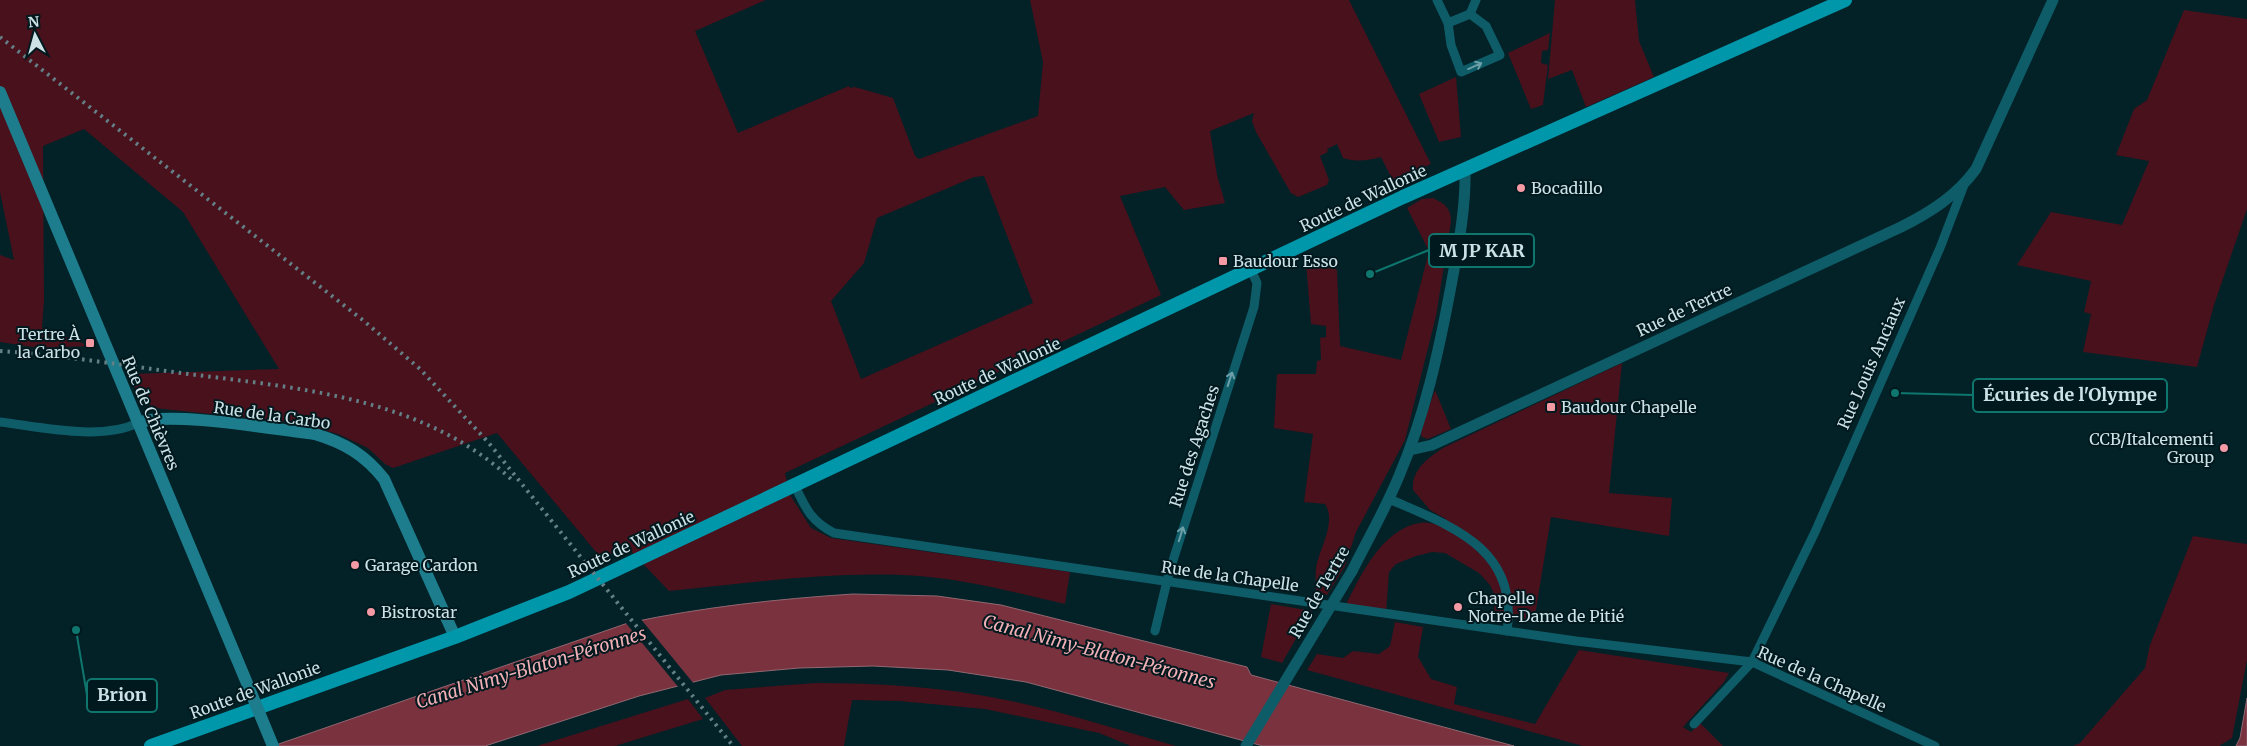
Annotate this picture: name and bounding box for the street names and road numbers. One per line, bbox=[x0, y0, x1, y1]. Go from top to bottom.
street label: Route de Wallonie bbox=[1296, 160, 1430, 236]
street label: Rue de Tertre bbox=[1633, 279, 1735, 341]
street label: Rue Louis Anciaux bbox=[1833, 294, 1909, 432]
street label: Route de Wallonie bbox=[930, 333, 1064, 409]
street label: Rue de Chièvres bbox=[118, 353, 184, 473]
street label: Rue des Agaches bbox=[1165, 382, 1223, 510]
street label: Rue de la Carbo bbox=[212, 397, 332, 433]
street label: Route de Wallonie bbox=[564, 506, 698, 582]
street label: Rue de Tertre bbox=[1285, 543, 1353, 641]
street label: Rue de la Chapelle bbox=[1160, 556, 1300, 596]
street label: Rue de la Chapelle bbox=[1755, 642, 1889, 716]
street label: Route de Wallonie bbox=[187, 657, 323, 723]

